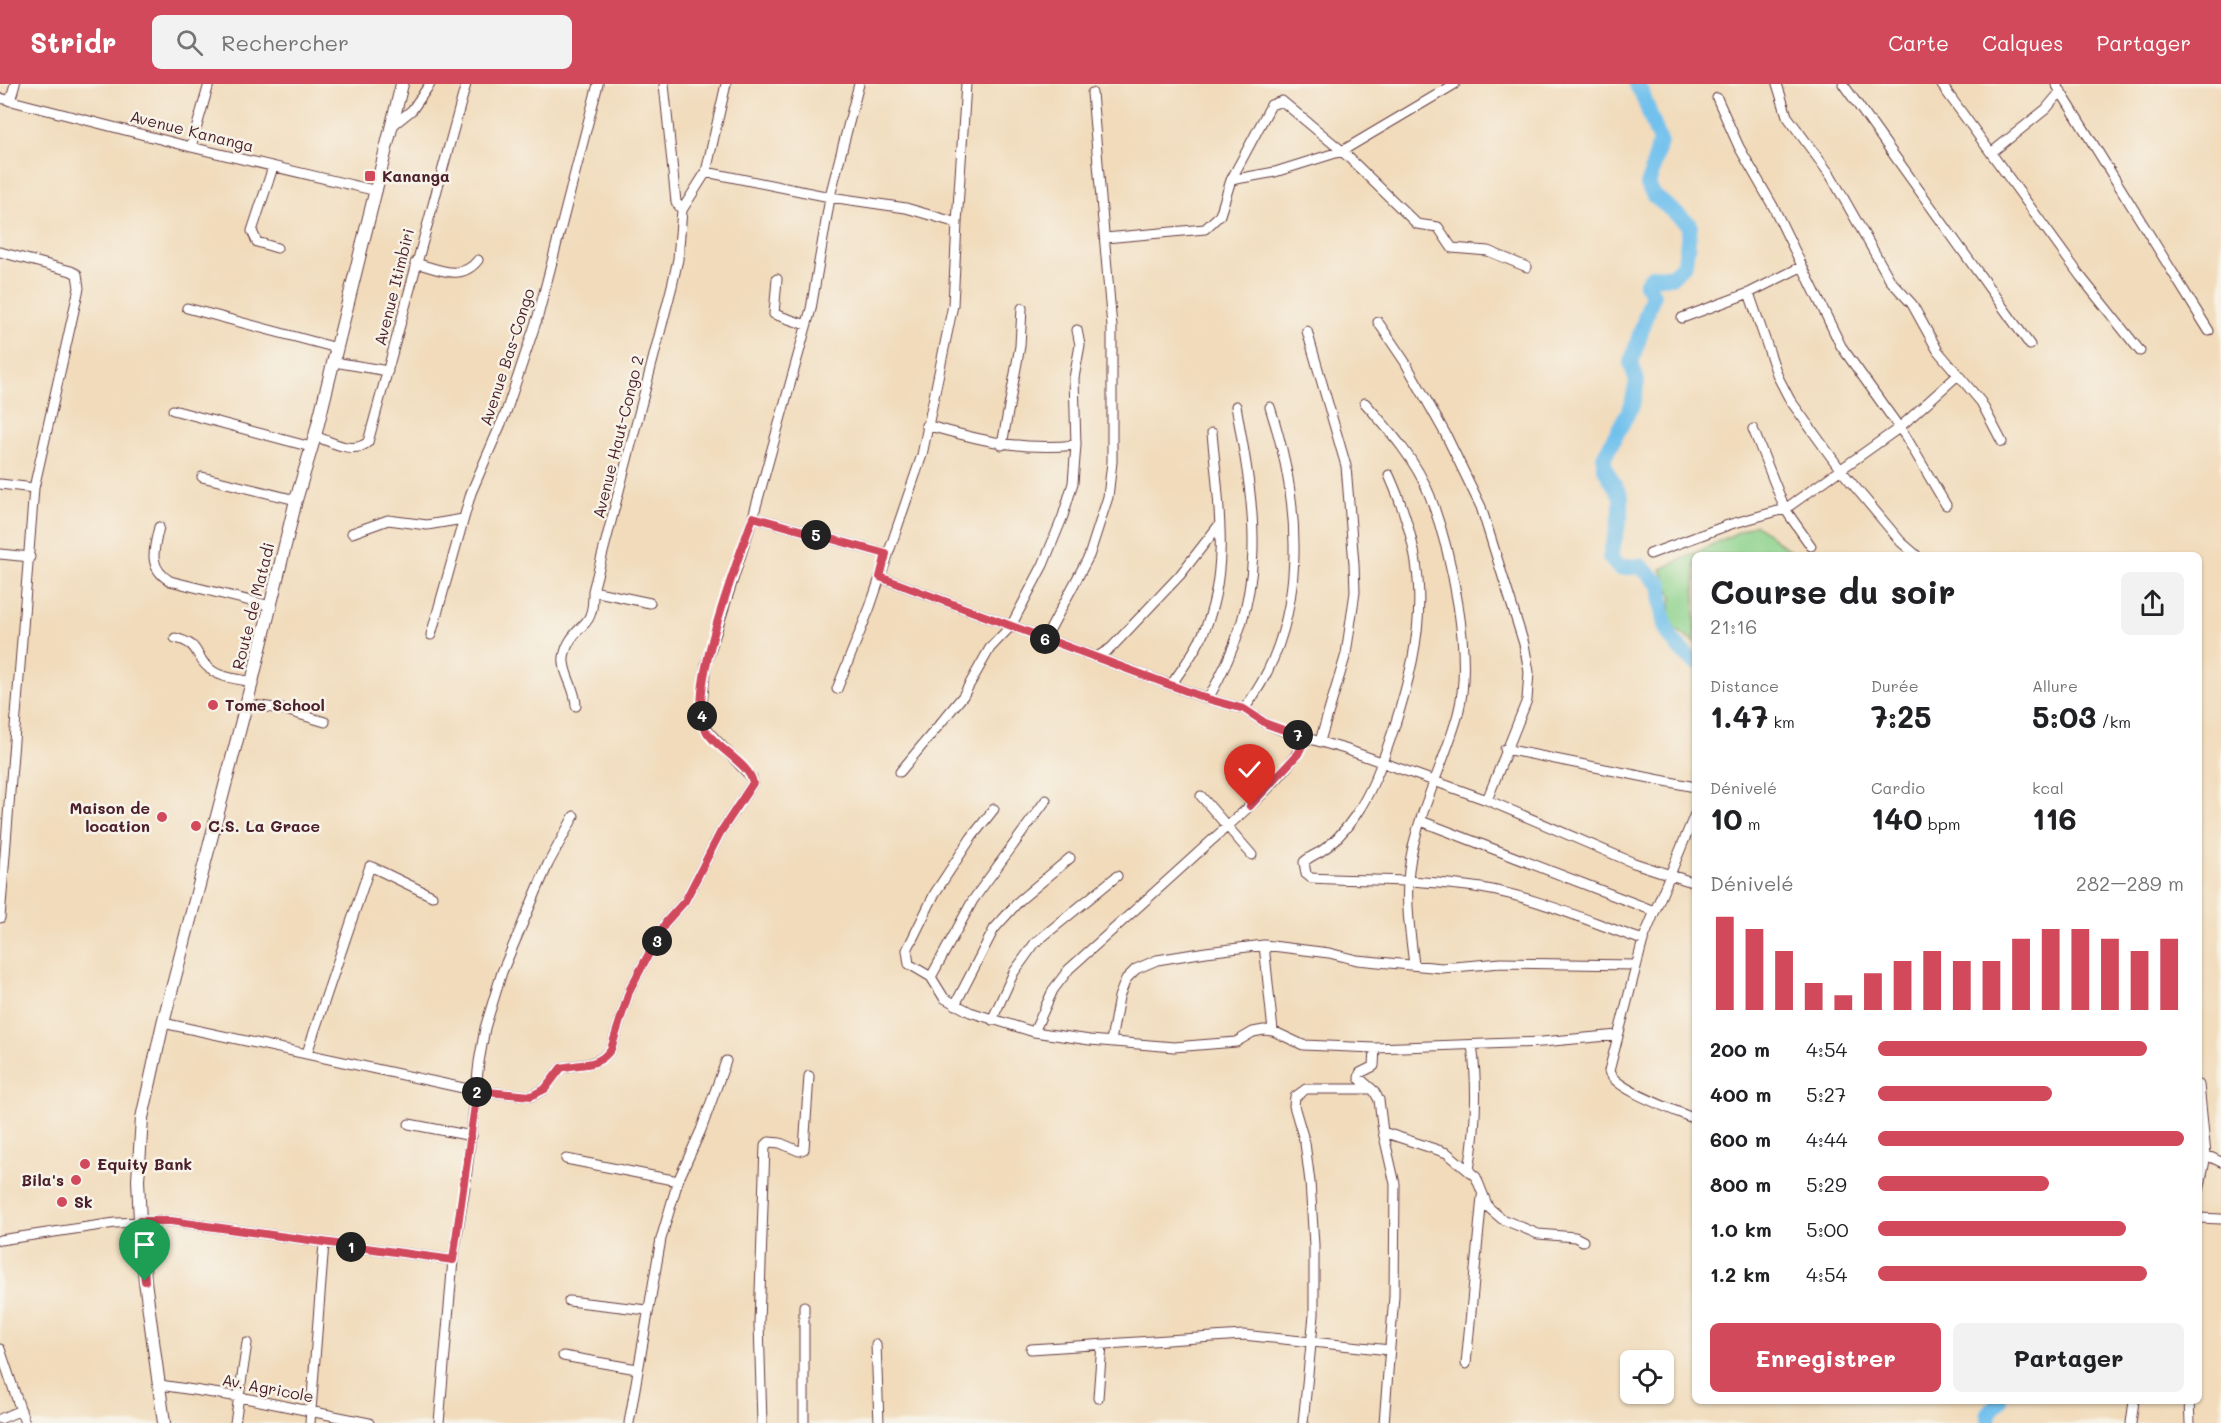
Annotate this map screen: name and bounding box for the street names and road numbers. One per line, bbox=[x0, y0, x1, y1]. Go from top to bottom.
street label: Avenue Kananga bbox=[128, 105, 256, 156]
street label: Avenue Itimbiri bbox=[369, 226, 418, 348]
street label: Avenue Bas-Congo bbox=[474, 285, 539, 428]
street label: Avenue Haut-Congo 2 bbox=[587, 353, 648, 520]
street label: Route de Matadi bbox=[227, 540, 278, 672]
street label: Av. Agricole bbox=[220, 1368, 316, 1407]

